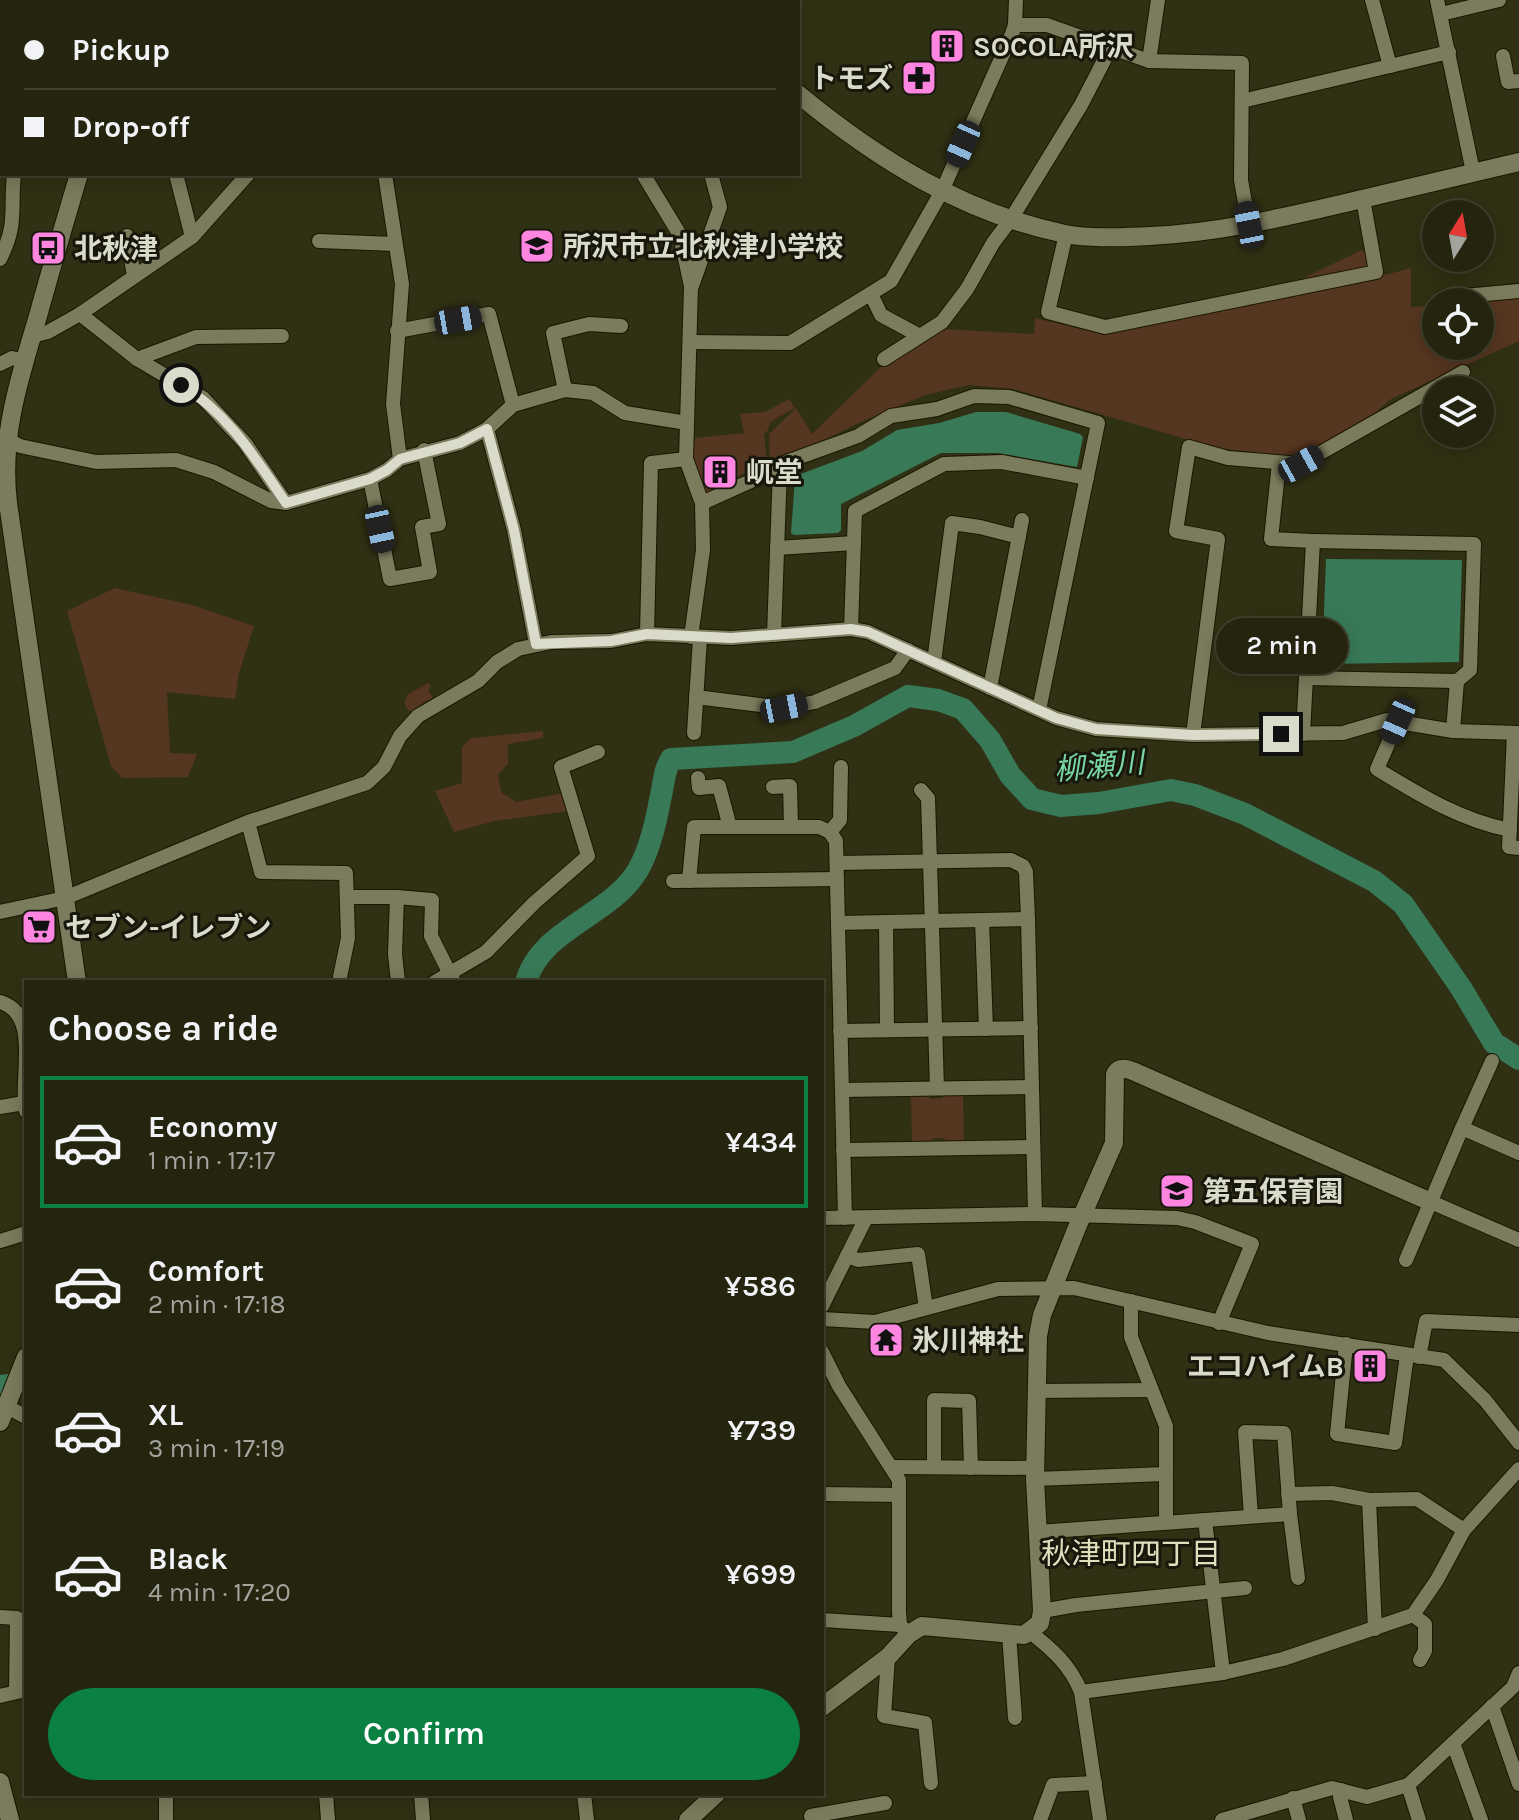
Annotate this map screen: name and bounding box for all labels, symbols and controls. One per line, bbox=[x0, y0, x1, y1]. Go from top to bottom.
building icon: SOCOLA所沢 bbox=[928, 27, 966, 65]
place label: SOCOLA所沢 bbox=[973, 30, 1134, 63]
text: Pickup bbox=[72, 32, 170, 68]
pharmacy icon: トモズ bbox=[900, 59, 938, 97]
place label: トモズ bbox=[809, 62, 893, 95]
text: Drop-off bbox=[72, 109, 190, 145]
car bbox=[942, 117, 984, 171]
car bbox=[1233, 199, 1265, 251]
north arrow bbox=[1422, 200, 1494, 272]
map controls bbox=[1422, 200, 1494, 448]
school or university icon: 所沢市立北秋津小学校 bbox=[518, 227, 556, 265]
bus stop icon: 北秋津 bbox=[29, 229, 67, 267]
place label: 所沢市立北秋津小学校 bbox=[563, 230, 843, 263]
place label: 北秋津 bbox=[74, 232, 158, 265]
button: locate bbox=[1422, 288, 1494, 360]
car bbox=[432, 304, 484, 336]
route start bbox=[163, 367, 199, 403]
button: layers bbox=[1422, 376, 1494, 448]
car bbox=[1274, 442, 1328, 486]
building icon: 屼堂 bbox=[701, 453, 739, 491]
place label: 屼堂 bbox=[746, 456, 802, 489]
car bbox=[363, 503, 397, 555]
callout: 2 min bbox=[1215, 618, 1347, 674]
text: 2 min bbox=[1247, 630, 1317, 661]
car bbox=[758, 692, 810, 724]
car bbox=[1377, 694, 1419, 748]
route end bbox=[1263, 716, 1299, 752]
water label: 柳瀬川 bbox=[1053, 744, 1148, 788]
supermarket icon: セブン-イレブン bbox=[20, 908, 58, 946]
place label: セブン-イレブン bbox=[65, 911, 271, 944]
text: Choose a ride bbox=[48, 1007, 278, 1049]
icon: car bbox=[52, 1106, 124, 1178]
text: Economy bbox=[148, 1109, 278, 1145]
text: ¥434 bbox=[725, 1124, 796, 1160]
text: 1 min · 17:17 bbox=[148, 1145, 275, 1176]
school or university icon: 第五保育園 bbox=[1158, 1172, 1196, 1210]
place label: 第五保育園 bbox=[1203, 1175, 1343, 1208]
icon: car bbox=[52, 1250, 124, 1322]
text: Comfort bbox=[148, 1253, 264, 1289]
text: ¥586 bbox=[724, 1268, 796, 1304]
text: 2 min · 17:18 bbox=[148, 1289, 285, 1320]
temple icon: 氷川神社 bbox=[867, 1321, 905, 1359]
place label: 氷川神社 bbox=[912, 1324, 1024, 1357]
building icon: エコハイムB bbox=[1351, 1347, 1389, 1385]
place label: エコハイムB bbox=[1187, 1350, 1344, 1383]
icon: car bbox=[52, 1394, 124, 1466]
text: XL bbox=[148, 1397, 183, 1433]
text: ¥739 bbox=[728, 1412, 796, 1448]
text: 3 min · 17:19 bbox=[148, 1433, 285, 1464]
district label: 秋津町四丁目 bbox=[1041, 1536, 1221, 1572]
icon: car bbox=[52, 1538, 124, 1610]
text: Black bbox=[148, 1541, 228, 1577]
text: ¥699 bbox=[725, 1556, 796, 1592]
text: 4 min · 17:20 bbox=[148, 1577, 291, 1608]
button: Confirm bbox=[48, 1688, 800, 1780]

